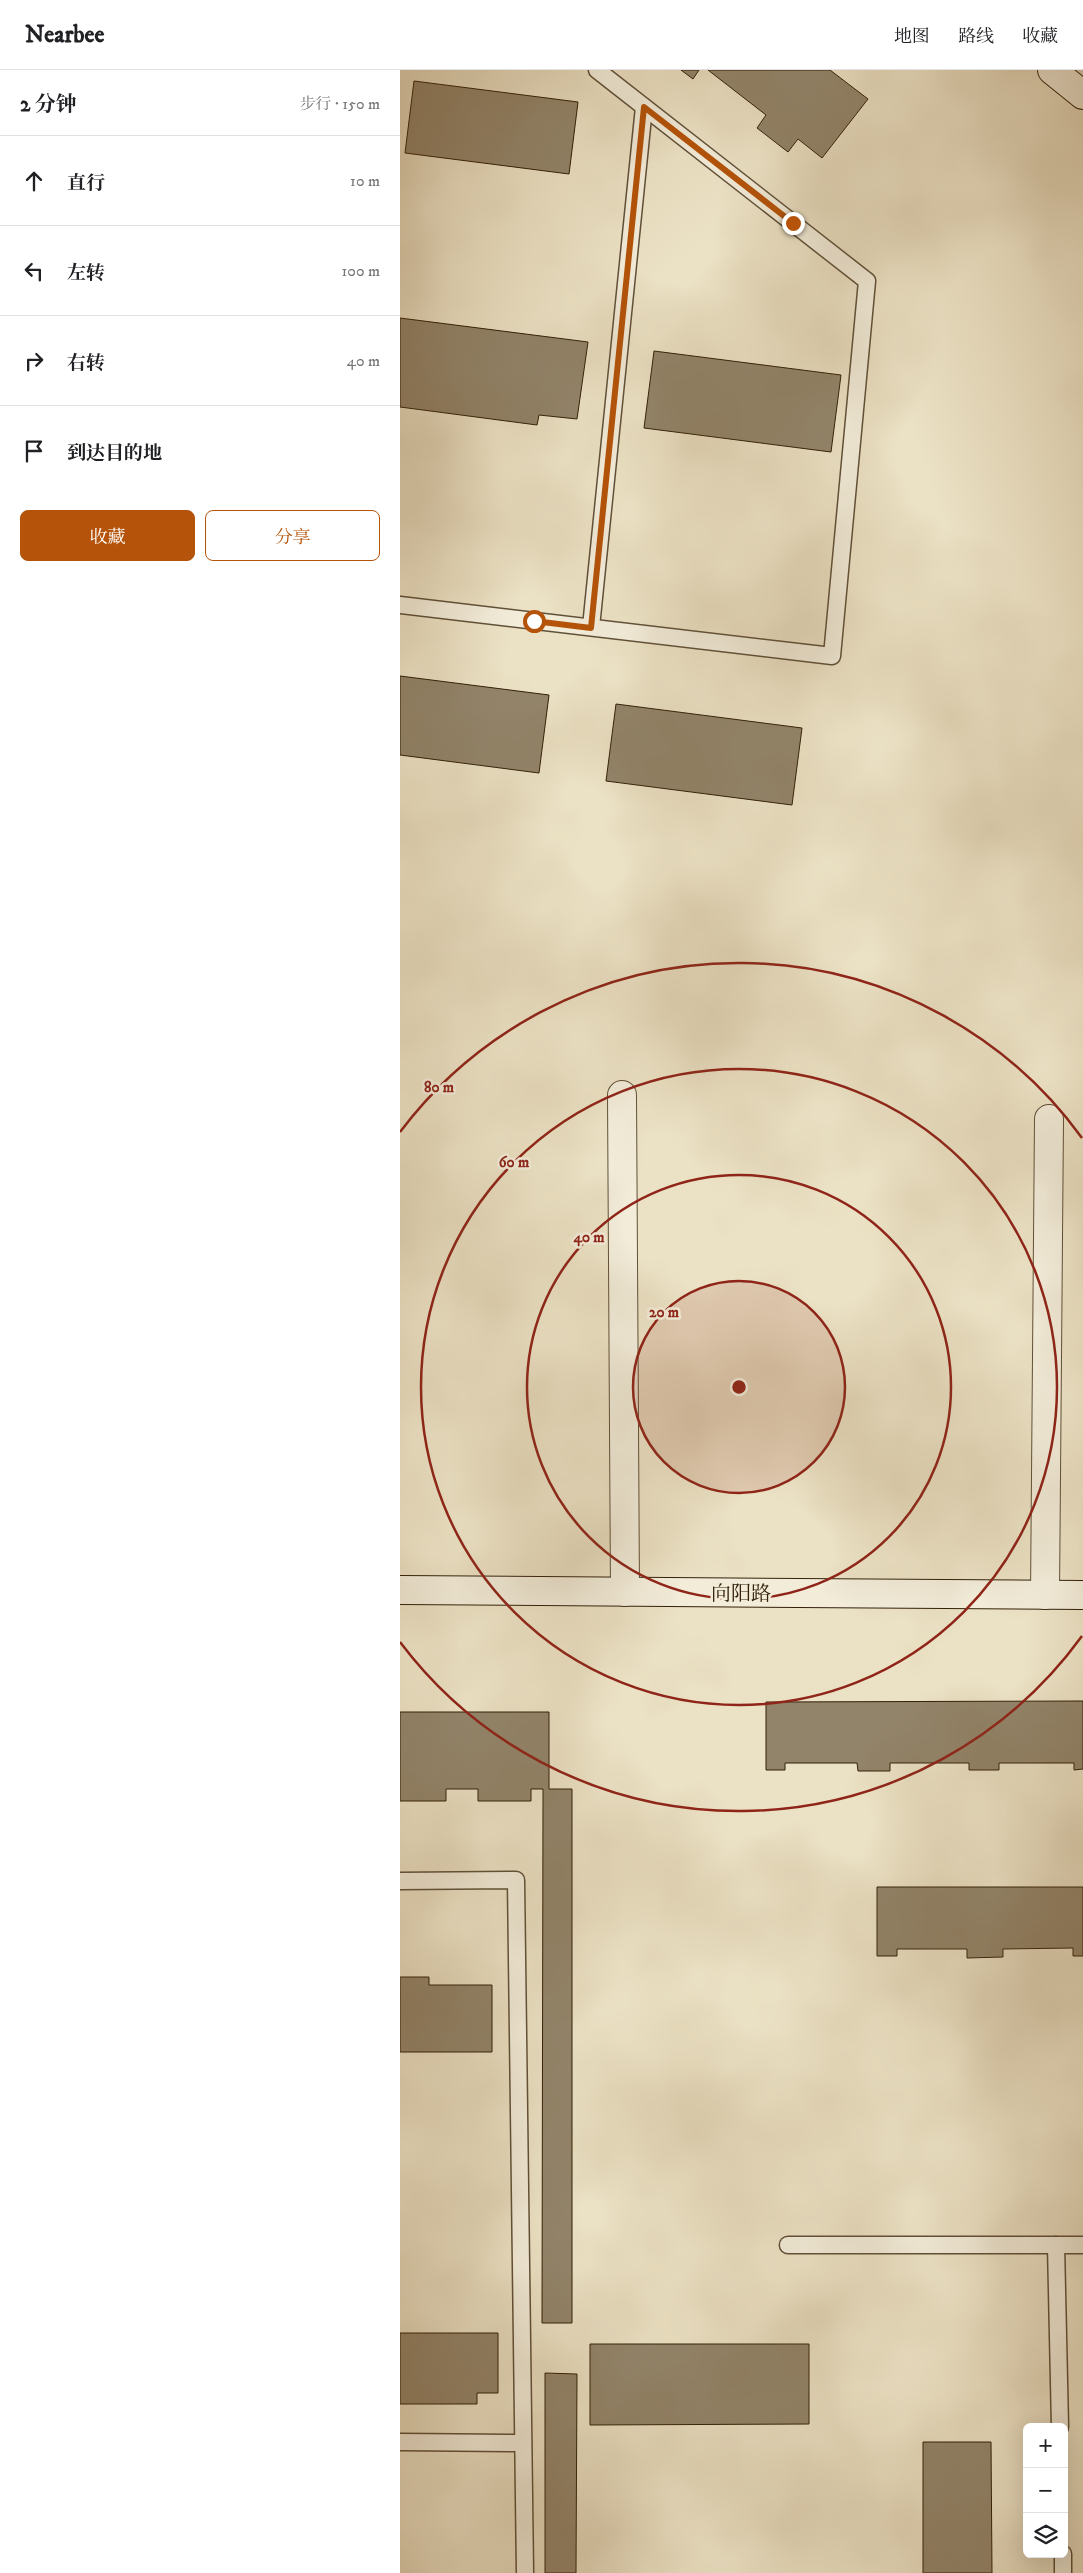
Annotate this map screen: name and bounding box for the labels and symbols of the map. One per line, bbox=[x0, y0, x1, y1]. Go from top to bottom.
route end bbox=[782, 212, 805, 235]
route start bbox=[523, 610, 546, 633]
text: 80 m bbox=[424, 1078, 455, 1097]
text: 60 m bbox=[499, 1153, 530, 1172]
text: 40 m bbox=[572, 1228, 605, 1247]
text: 20 m bbox=[649, 1303, 680, 1322]
centre of rings bbox=[730, 1378, 748, 1396]
street label: 向阳路 bbox=[711, 1582, 771, 1607]

